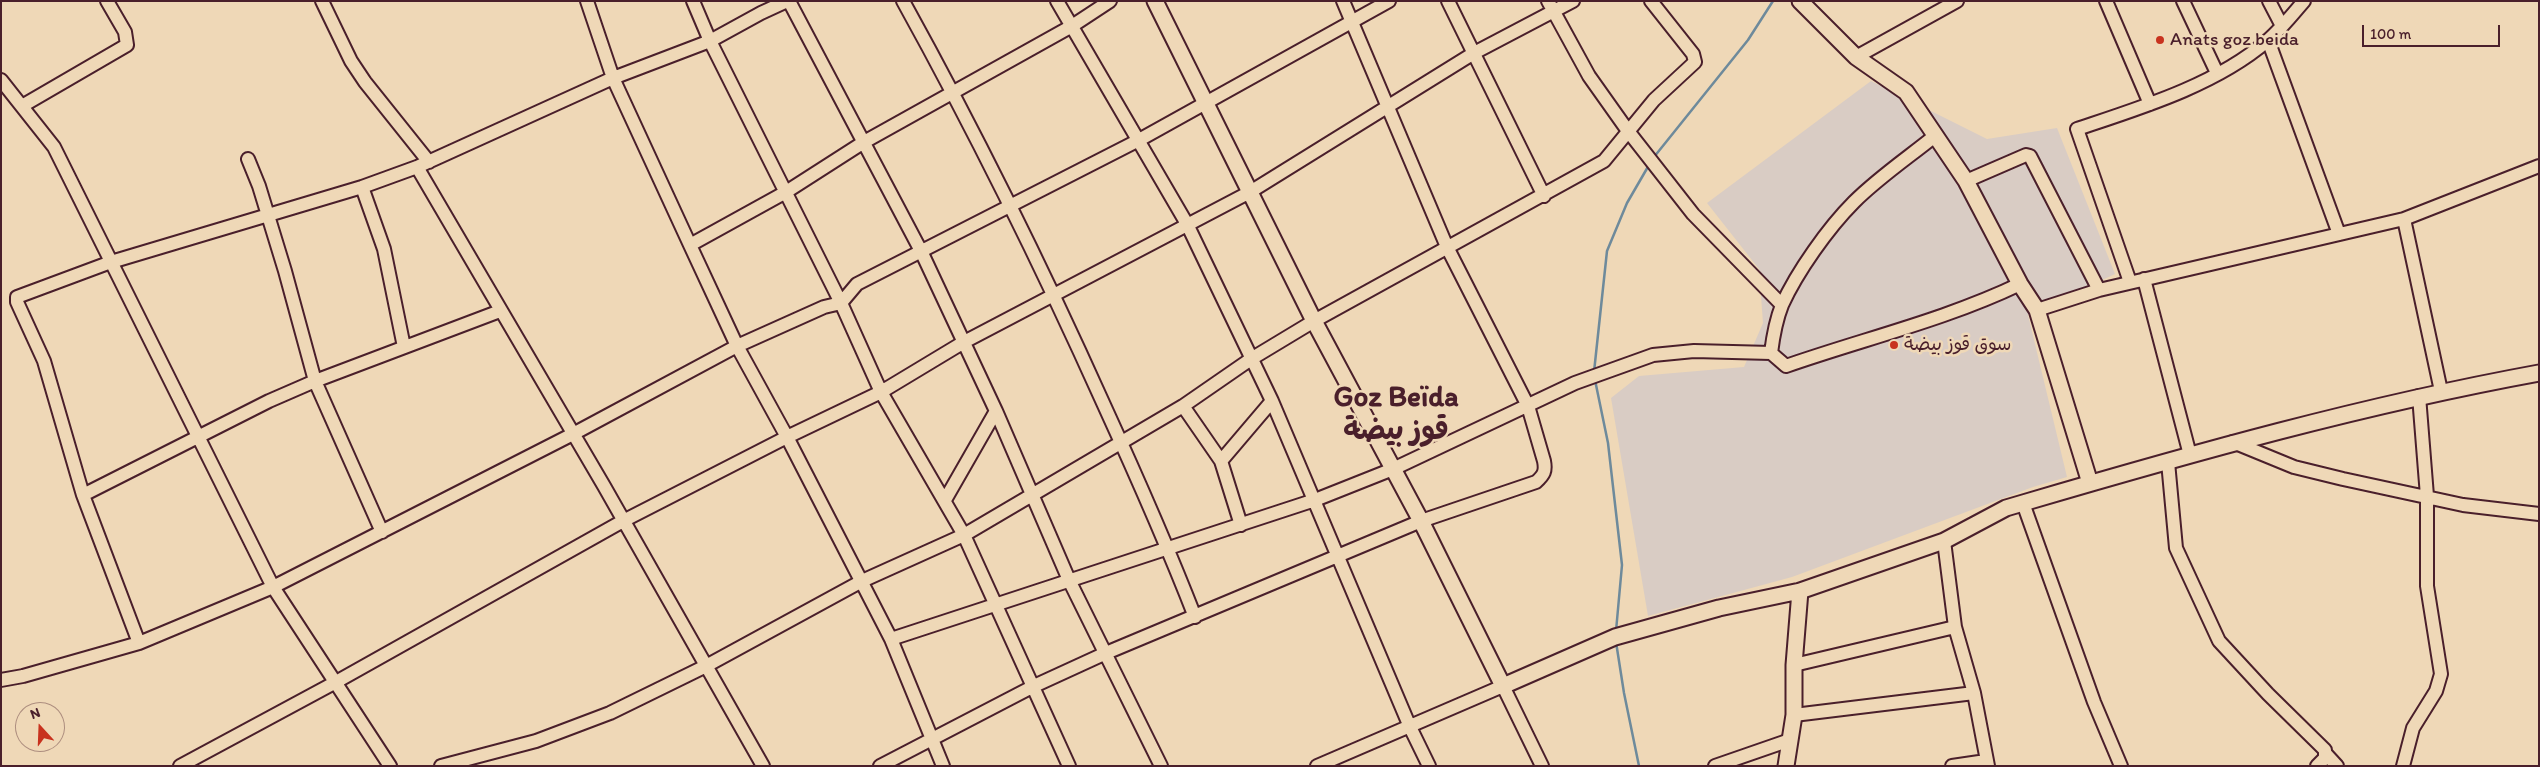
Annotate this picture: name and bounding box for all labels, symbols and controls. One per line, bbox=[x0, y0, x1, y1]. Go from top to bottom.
scale bar bbox=[2365, 15, 2502, 47]
text: 100 m bbox=[2370, 25, 2411, 43]
place label: Anats goz beida bbox=[2170, 29, 2299, 51]
marker: Anats goz beida bbox=[2154, 34, 2166, 46]
place label: سوق قوز بيضة bbox=[1904, 334, 2011, 356]
marker: سوق قوز بيضة bbox=[1888, 339, 1900, 351]
district label: Goz Beïda قوز بيضة bbox=[1334, 382, 1458, 450]
north arrow bbox=[15, 702, 65, 752]
text: N bbox=[28, 704, 42, 723]

